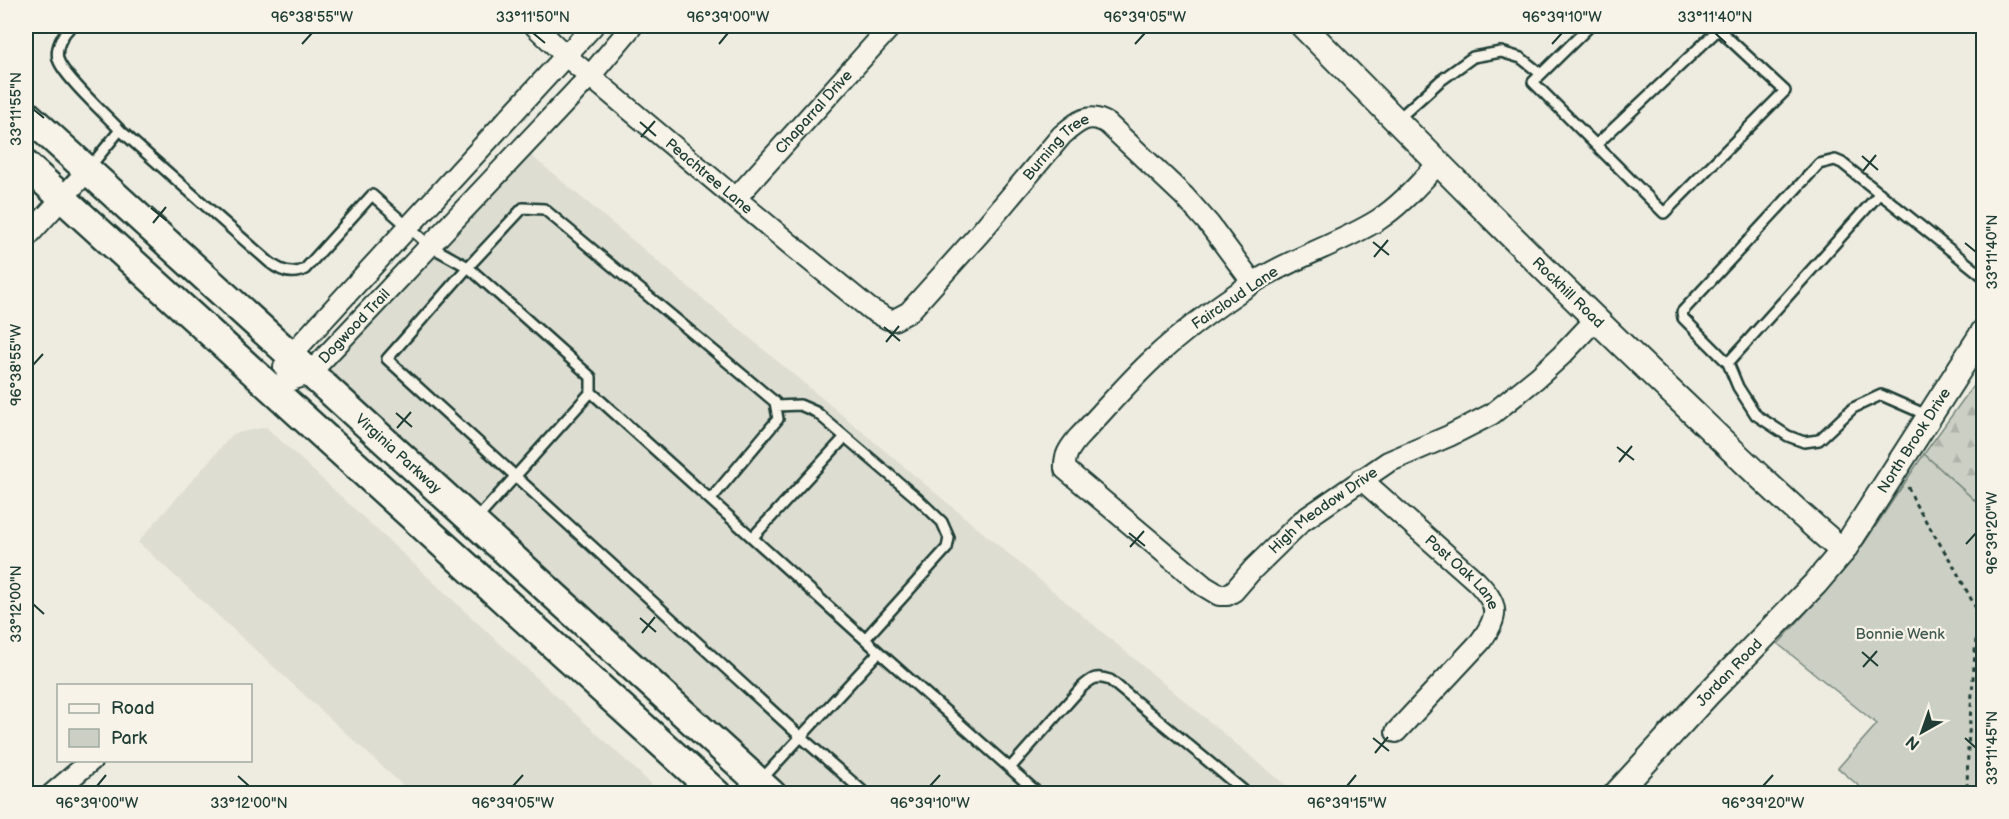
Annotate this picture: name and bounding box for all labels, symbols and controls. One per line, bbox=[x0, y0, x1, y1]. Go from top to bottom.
text: 96°38'55"W bbox=[271, 8, 353, 27]
text: 33°11'50"N bbox=[496, 8, 570, 27]
text: 96°39'00"W bbox=[687, 8, 770, 27]
text: 96°39'05"W bbox=[1104, 8, 1187, 27]
text: 96°39'10"W bbox=[1522, 8, 1602, 27]
text: 33°11'40"N bbox=[1678, 8, 1752, 27]
street label: Chaparral Drive bbox=[771, 66, 856, 158]
text: 33°11'55"N bbox=[7, 72, 26, 146]
street label: Burning Tree bbox=[1019, 109, 1092, 184]
street label: Peachtree Lane bbox=[662, 134, 757, 218]
text: 33°11'40"N bbox=[1983, 215, 2002, 289]
street label: Rockhill Road bbox=[1528, 253, 1608, 332]
street label: Faircloud Lane bbox=[1188, 262, 1282, 334]
street label: Dogwood Trail bbox=[314, 285, 394, 367]
text: 96°38'55"W bbox=[7, 324, 26, 406]
street label: North Brook Drive bbox=[1873, 384, 1955, 497]
street label: Virginia Parkway bbox=[351, 409, 446, 498]
street label: High Meadow Drive bbox=[1265, 462, 1381, 558]
text: 96°39'20"W bbox=[1983, 491, 2002, 574]
street label: Post Oak Lane bbox=[1421, 531, 1503, 612]
text: 33°12'00"N bbox=[7, 565, 26, 643]
park label: Bonnie Wenk bbox=[1855, 625, 1945, 644]
street label: Jordan Road bbox=[1692, 635, 1766, 710]
legend bbox=[57, 684, 252, 762]
text: Road bbox=[111, 698, 155, 719]
north arrow bbox=[1892, 702, 1952, 762]
text: 33°11'45"N bbox=[1983, 711, 2002, 785]
text: Park bbox=[111, 728, 147, 749]
text: N bbox=[1903, 731, 1924, 753]
text: 96°39'00"W bbox=[56, 794, 139, 813]
text: 33°12'00"N bbox=[210, 794, 288, 813]
text: 96°39'05"W bbox=[472, 794, 555, 813]
text: 96°39'10"W bbox=[890, 794, 970, 813]
text: 96°39'15"W bbox=[1307, 794, 1387, 813]
text: 96°39'20"W bbox=[1722, 794, 1805, 813]

